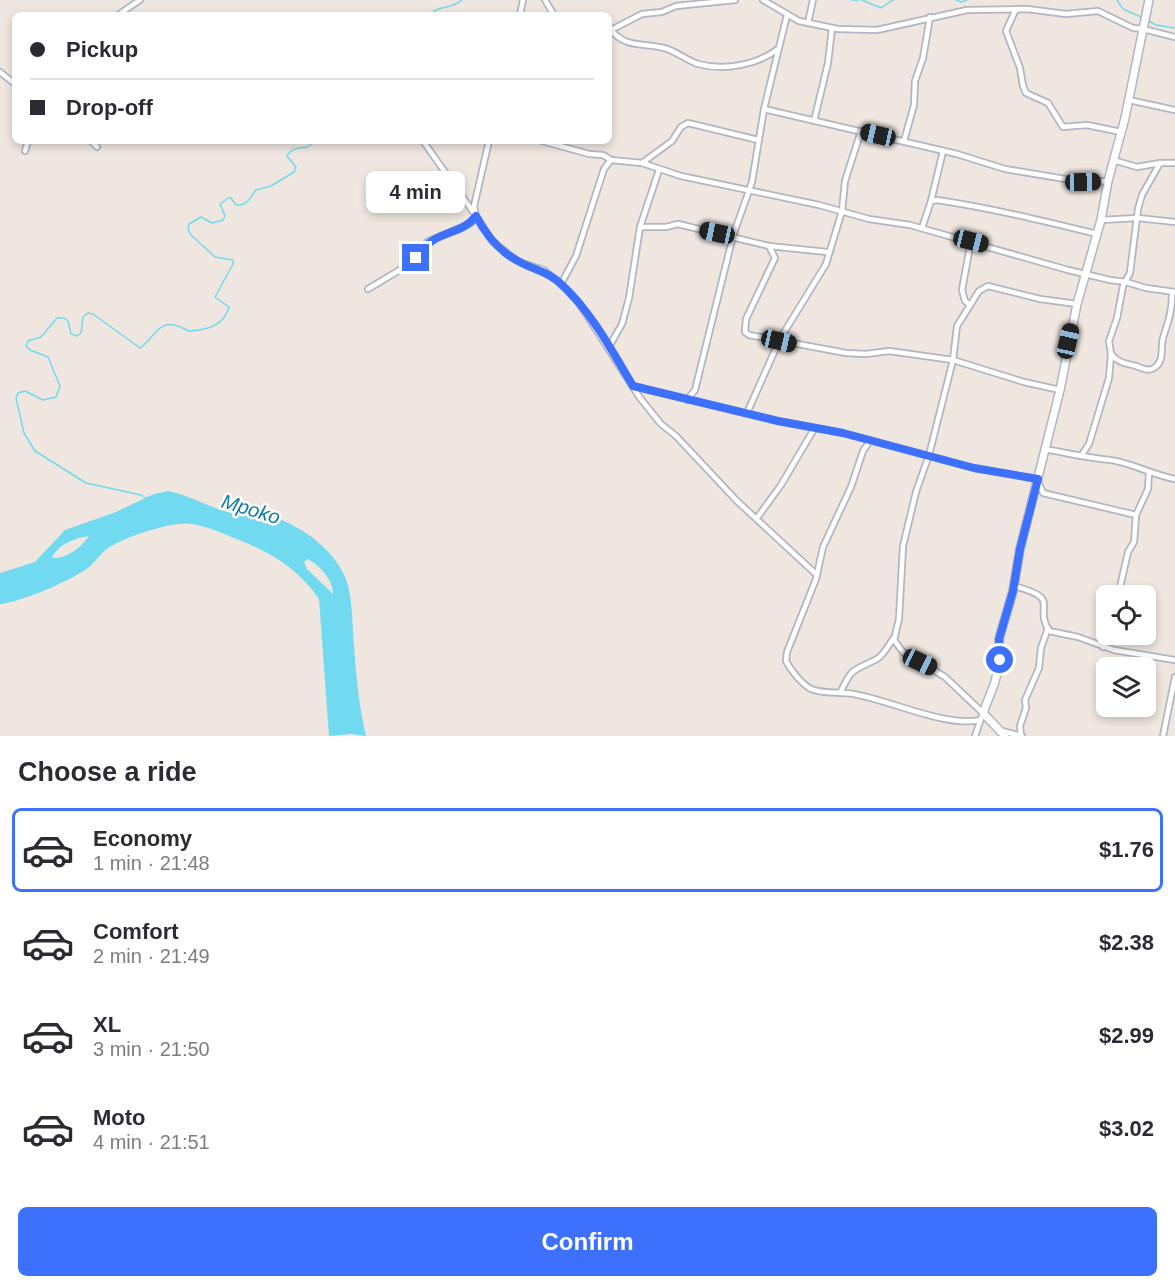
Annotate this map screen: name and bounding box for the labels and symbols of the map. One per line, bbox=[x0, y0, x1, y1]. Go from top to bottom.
car bbox=[858, 122, 898, 148]
callout: 4 min bbox=[366, 171, 466, 213]
car bbox=[1065, 173, 1101, 191]
car bbox=[698, 220, 736, 246]
car bbox=[951, 228, 991, 254]
route end bbox=[402, 244, 429, 271]
car bbox=[1055, 321, 1081, 361]
car bbox=[759, 328, 799, 354]
water label: Mpoko bbox=[219, 490, 283, 528]
car bbox=[900, 646, 940, 678]
route start bbox=[986, 646, 1013, 673]

